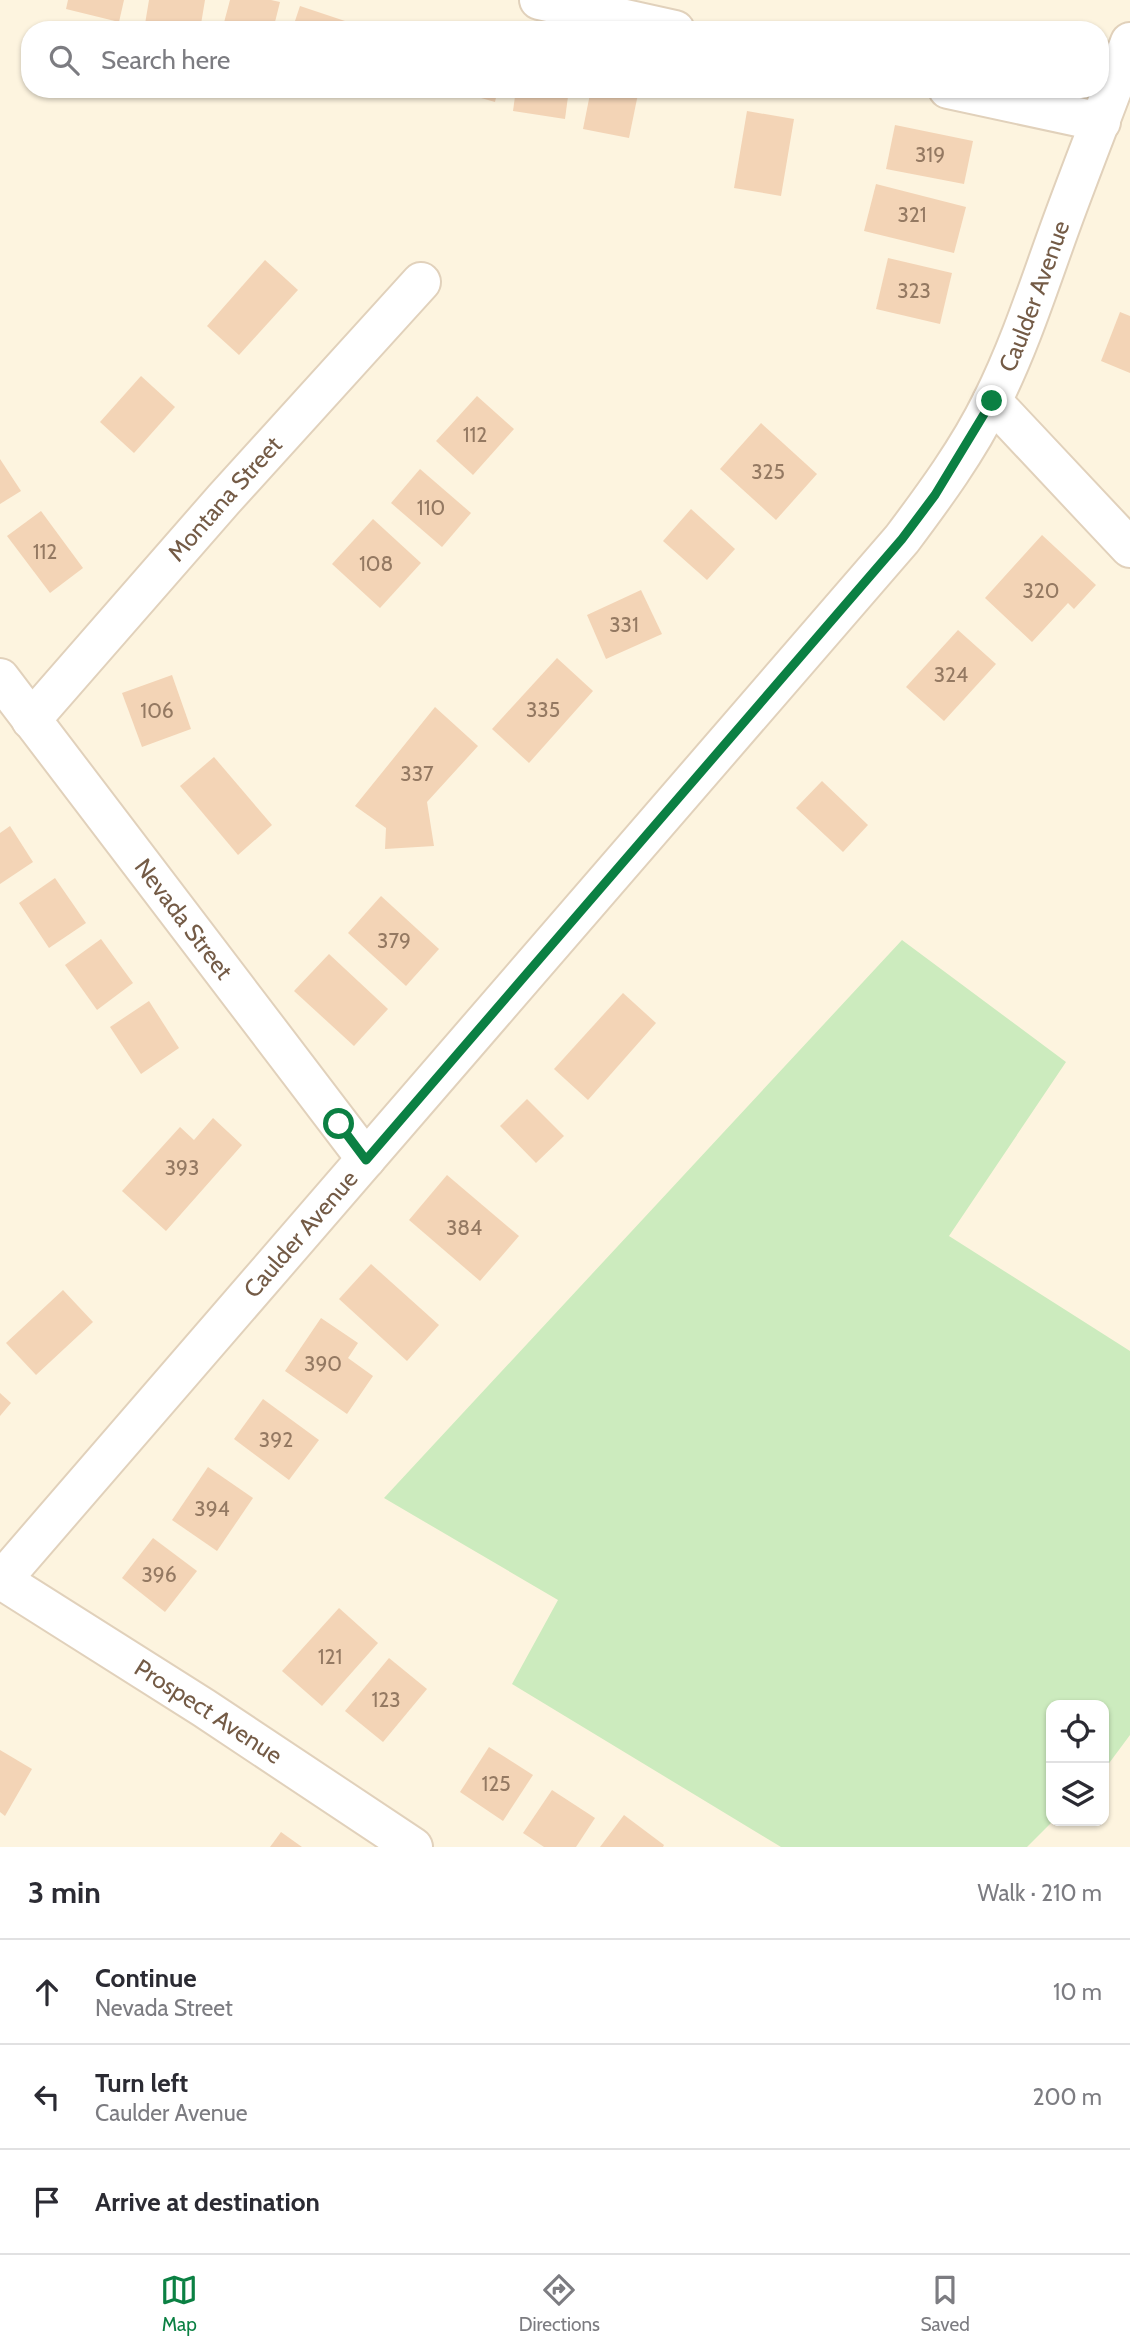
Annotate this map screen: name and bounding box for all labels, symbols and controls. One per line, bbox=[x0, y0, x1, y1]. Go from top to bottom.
search box bbox=[21, 21, 1109, 98]
icon: search bbox=[45, 41, 83, 79]
text: Search here bbox=[101, 44, 230, 76]
house number: 319 bbox=[915, 142, 945, 167]
house number: 321 bbox=[897, 202, 927, 227]
street label: Caulder Avenue bbox=[992, 217, 1075, 376]
house number: 323 bbox=[897, 278, 931, 303]
route end bbox=[976, 385, 1007, 416]
house number: 112 bbox=[463, 422, 487, 447]
street label: Montana Street bbox=[161, 430, 288, 567]
house number: 325 bbox=[751, 459, 785, 484]
house number: 110 bbox=[417, 495, 445, 520]
house number: 112 bbox=[33, 539, 57, 564]
house number: 108 bbox=[359, 551, 393, 576]
house number: 320 bbox=[1022, 578, 1060, 603]
house number: 331 bbox=[609, 612, 639, 637]
house number: 324 bbox=[934, 662, 968, 687]
house number: 335 bbox=[526, 697, 560, 722]
house number: 106 bbox=[140, 698, 174, 723]
house number: 337 bbox=[400, 761, 434, 786]
street label: Nevada Street bbox=[129, 853, 239, 985]
house number: 379 bbox=[377, 928, 411, 953]
route start bbox=[323, 1108, 354, 1139]
house number: 393 bbox=[165, 1155, 199, 1180]
street label: Caulder Avenue bbox=[237, 1164, 364, 1303]
house number: 384 bbox=[446, 1215, 482, 1240]
house number: 390 bbox=[304, 1351, 342, 1376]
house number: 392 bbox=[259, 1427, 293, 1452]
house number: 394 bbox=[194, 1496, 230, 1521]
house number: 396 bbox=[141, 1562, 177, 1587]
house number: 121 bbox=[318, 1644, 342, 1669]
street label: Prospect Avenue bbox=[129, 1653, 288, 1770]
house number: 123 bbox=[371, 1687, 401, 1712]
map controls bbox=[1046, 1700, 1109, 1826]
button: locate bbox=[1046, 1700, 1109, 1763]
button: layers bbox=[1046, 1763, 1109, 1826]
house number: 125 bbox=[481, 1771, 511, 1796]
text: 3 min bbox=[28, 1874, 101, 1911]
text: Walk · 210 m bbox=[978, 1879, 1102, 1907]
text: Continue bbox=[95, 1962, 197, 1994]
icon: ahead bbox=[28, 1973, 66, 2011]
text: 10 m bbox=[1053, 1978, 1102, 2006]
text: Nevada Street bbox=[95, 1994, 233, 2022]
text: Turn left bbox=[95, 2067, 188, 2099]
icon: left bbox=[28, 2078, 66, 2116]
text: 200 m bbox=[1032, 2083, 1102, 2111]
text: Caulder Avenue bbox=[95, 2099, 248, 2127]
icon: arrive bbox=[28, 2183, 66, 2221]
text: Arrive at destination bbox=[95, 2186, 320, 2218]
tab: Map bbox=[160, 2271, 198, 2336]
tab: Directions bbox=[519, 2271, 600, 2336]
tab: Saved bbox=[920, 2271, 970, 2336]

